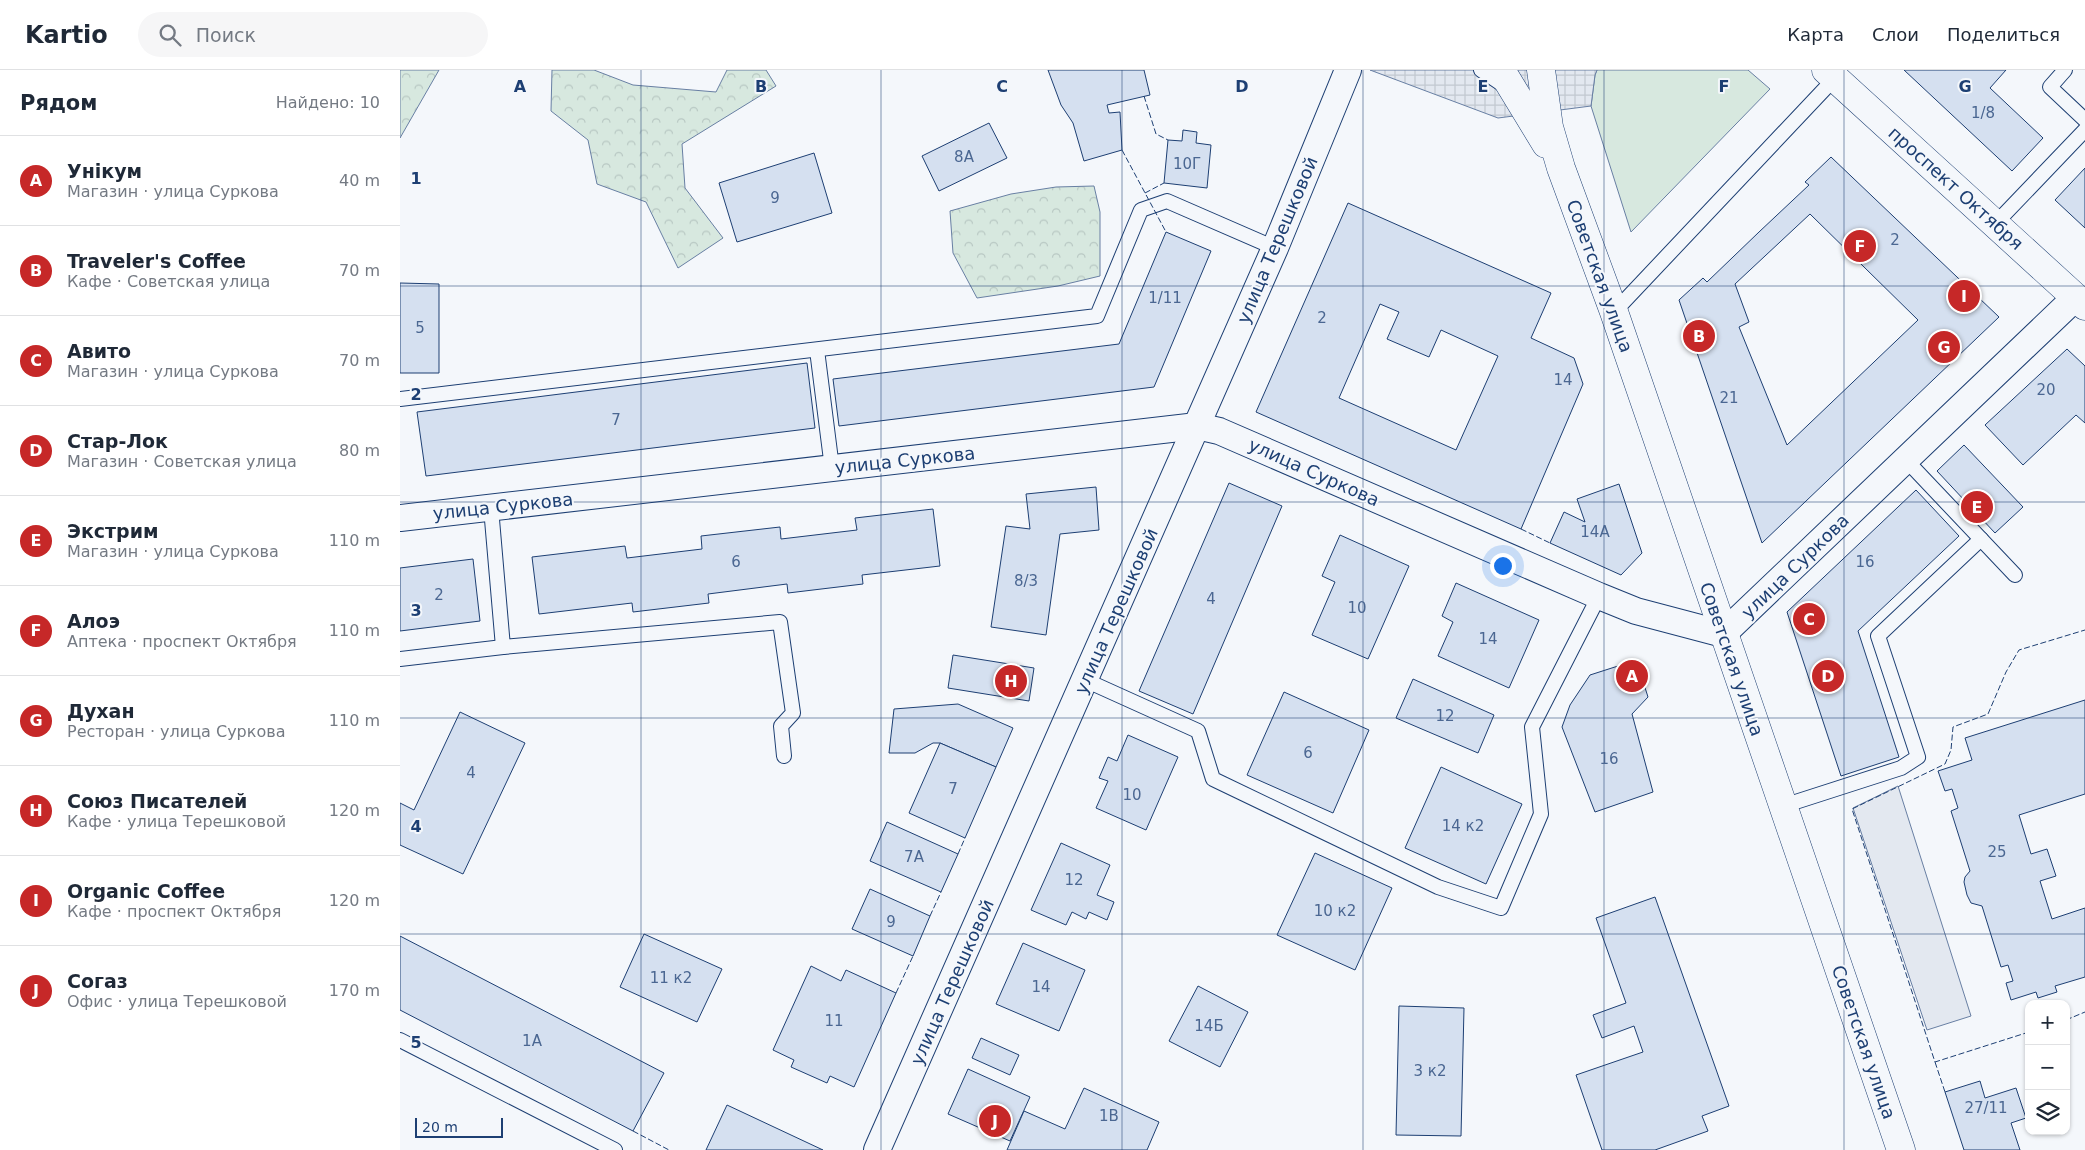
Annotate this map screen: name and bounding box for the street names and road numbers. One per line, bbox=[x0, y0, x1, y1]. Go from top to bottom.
street label: проспект Октября bbox=[1884, 122, 2028, 254]
street label: улица Терешковой bbox=[1232, 153, 1322, 327]
street label: Советская улица bbox=[1563, 197, 1637, 355]
street label: улица Суркова bbox=[1245, 434, 1383, 510]
street label: улица Суркова bbox=[834, 442, 976, 478]
street label: улица Суркова bbox=[432, 488, 574, 524]
street label: улица Суркова bbox=[1737, 509, 1853, 623]
street label: улица Терешковой bbox=[1070, 525, 1162, 697]
street label: Советская улица bbox=[1696, 579, 1768, 739]
street label: улица Терешковой bbox=[906, 896, 998, 1068]
street label: Советская улица bbox=[1828, 962, 1900, 1122]

